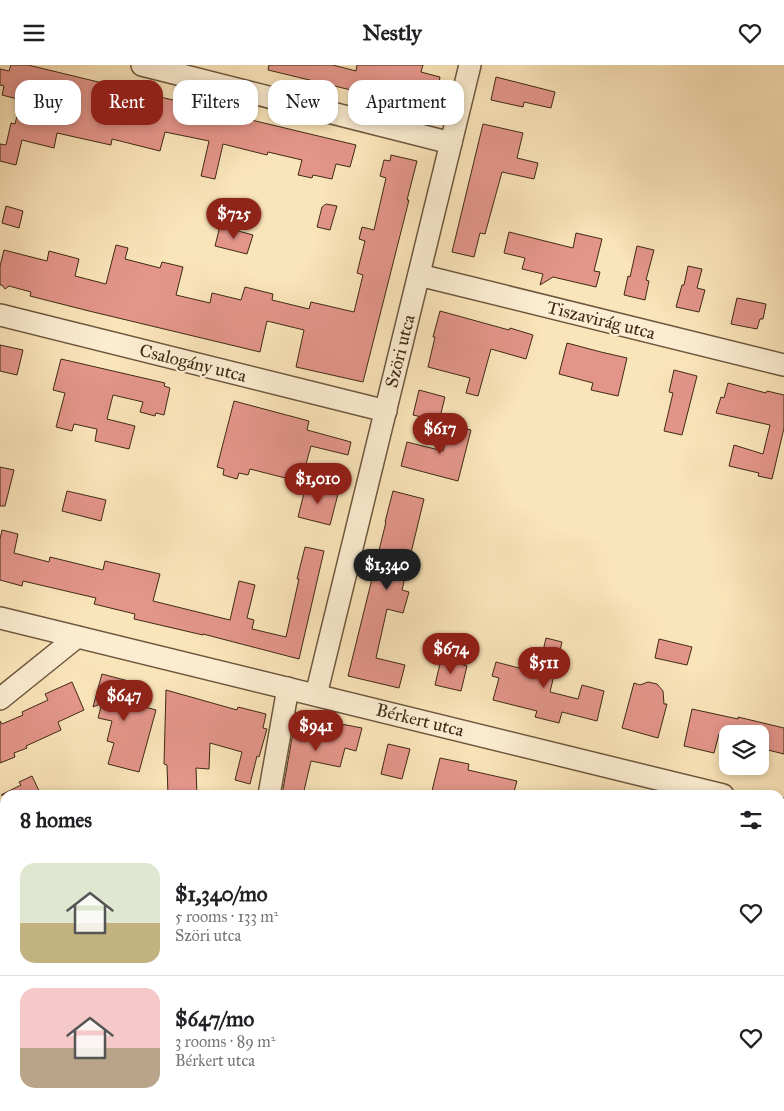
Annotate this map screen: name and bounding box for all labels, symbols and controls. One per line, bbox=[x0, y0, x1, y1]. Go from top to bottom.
icon: menu bbox=[20, 19, 48, 47]
text: Nestly bbox=[362, 19, 422, 46]
icon: heart bbox=[736, 19, 764, 47]
chip: Buy bbox=[15, 80, 81, 125]
chip: Rent bbox=[91, 80, 163, 125]
chip: Filters bbox=[173, 80, 258, 125]
chip: New bbox=[268, 80, 338, 125]
chip: Apartment bbox=[348, 80, 464, 125]
pin: $725 bbox=[204, 197, 264, 240]
text: $725 bbox=[217, 204, 251, 223]
street label: Tiszavirág utca bbox=[544, 296, 658, 345]
street label: Szöri utca bbox=[380, 312, 420, 390]
street label: Csalogány utca bbox=[137, 339, 249, 388]
pin: $617 bbox=[410, 413, 470, 455]
text: $617 bbox=[424, 419, 456, 438]
pin: $1,010 bbox=[277, 463, 359, 505]
text: $1,010 bbox=[296, 469, 340, 488]
pin: $1,340 bbox=[346, 549, 428, 591]
text: $1,340 bbox=[365, 555, 409, 574]
pin: $674 bbox=[421, 633, 481, 675]
text: $674 bbox=[434, 639, 468, 658]
pin: $511 bbox=[514, 647, 574, 689]
text: $511 bbox=[529, 653, 559, 672]
pin: $647 bbox=[94, 679, 154, 722]
text: $647 bbox=[107, 686, 141, 705]
street label: Bérkert utca bbox=[374, 698, 467, 742]
pin: $941 bbox=[286, 709, 346, 752]
text: $941 bbox=[299, 716, 333, 735]
map controls bbox=[719, 725, 769, 775]
button: layers bbox=[719, 725, 769, 775]
icon: filters bbox=[737, 806, 765, 834]
text: 8 homes bbox=[20, 807, 92, 833]
text: $1,340/mo bbox=[175, 881, 268, 907]
icon: home bbox=[60, 883, 120, 943]
icon: heart bbox=[737, 899, 765, 927]
text: 5 rooms · 133 m² bbox=[175, 907, 278, 926]
text: Szöri utca bbox=[175, 926, 241, 945]
text: $647/mo bbox=[175, 1006, 254, 1032]
icon: home bbox=[60, 1008, 120, 1068]
icon: heart bbox=[737, 1024, 765, 1052]
text: 3 rooms · 89 m² bbox=[175, 1032, 275, 1051]
text: Bérkert utca bbox=[175, 1051, 255, 1070]

